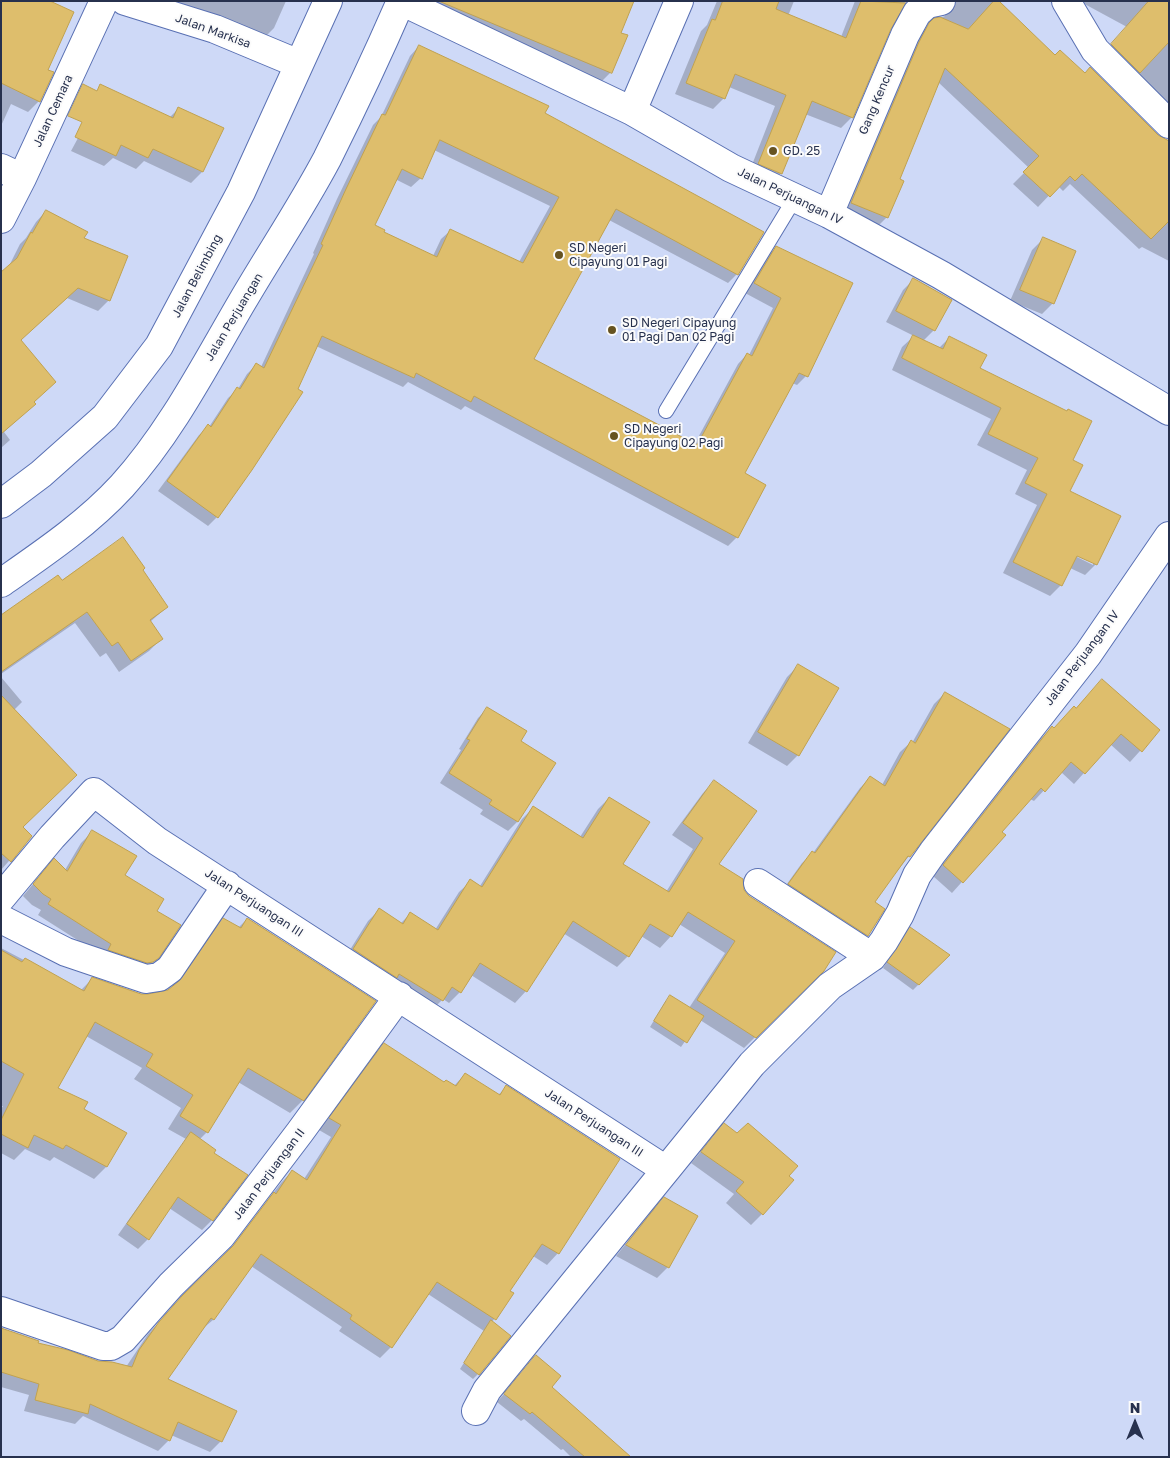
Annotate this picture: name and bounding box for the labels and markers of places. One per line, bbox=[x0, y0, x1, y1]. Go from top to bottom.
place label: GD. 25 bbox=[783, 144, 820, 158]
marker: GD. 25 bbox=[767, 145, 779, 157]
place label: SD Negeri Cipayung 01 Pagi bbox=[569, 241, 667, 269]
marker: SD Negeri Cipayung 01 Pagi bbox=[553, 249, 565, 261]
place label: SD Negeri Cipayung 01 Pagi Dan 02 Pagi bbox=[622, 316, 736, 344]
marker: SD Negeri Cipayung 01 Pagi Dan 02 Pagi bbox=[606, 324, 618, 336]
place label: SD Negeri Cipayung 02 Pagi bbox=[624, 422, 724, 450]
marker: SD Negeri Cipayung 02 Pagi bbox=[608, 430, 620, 442]

